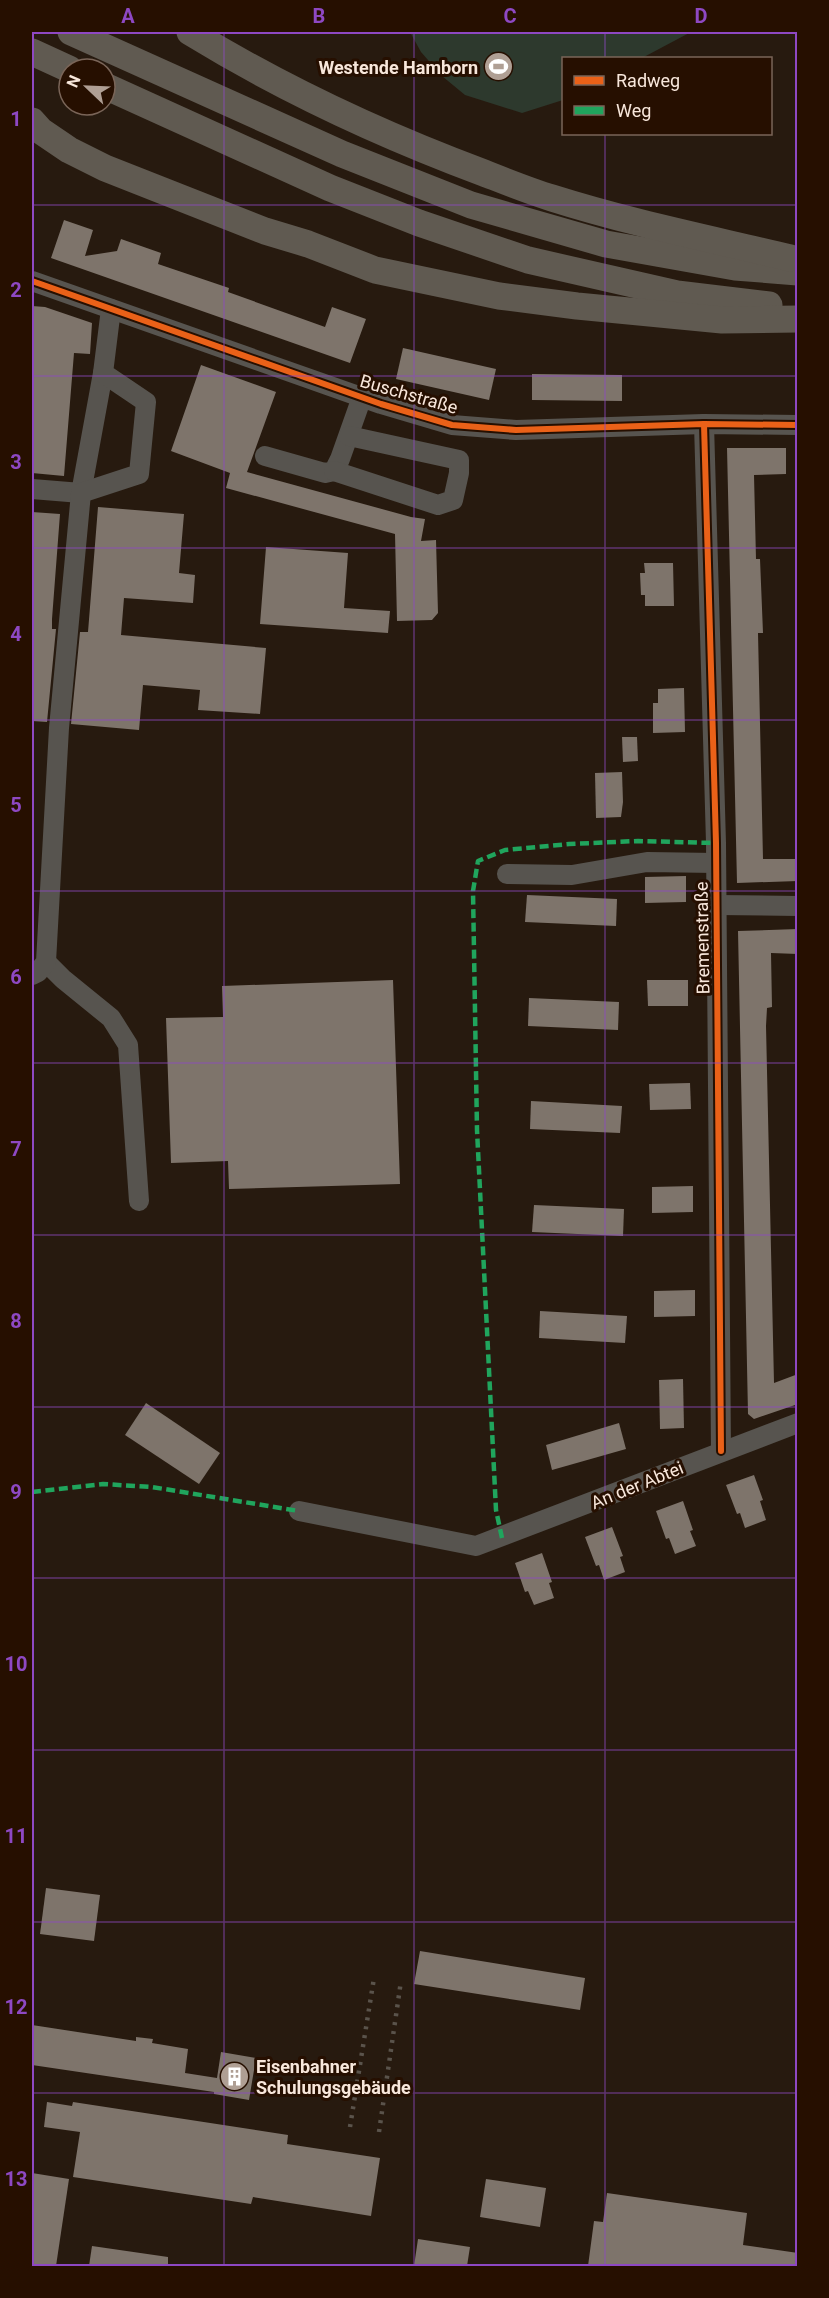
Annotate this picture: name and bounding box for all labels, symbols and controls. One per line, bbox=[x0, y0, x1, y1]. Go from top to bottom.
text: A bbox=[121, 4, 135, 28]
text: B bbox=[313, 4, 325, 28]
text: C bbox=[503, 4, 517, 28]
text: D bbox=[695, 4, 708, 28]
sports icon: Westende Hamborn bbox=[483, 51, 515, 83]
north arrow bbox=[57, 57, 117, 117]
place label: Westende Hamborn bbox=[318, 57, 478, 78]
legend bbox=[562, 57, 772, 135]
text: Radweg bbox=[616, 70, 680, 91]
text: N bbox=[63, 72, 85, 90]
text: Weg bbox=[616, 100, 651, 121]
text: 1 bbox=[10, 107, 22, 131]
text: 2 bbox=[10, 278, 22, 302]
street label: Buschstraße bbox=[358, 370, 460, 418]
text: 3 bbox=[10, 450, 22, 474]
text: 4 bbox=[10, 622, 22, 646]
text: 5 bbox=[10, 793, 22, 817]
street label: Bremenstraße bbox=[691, 881, 713, 995]
text: 6 bbox=[10, 965, 22, 989]
text: 7 bbox=[10, 1137, 22, 1161]
text: 8 bbox=[10, 1309, 22, 1333]
street label: An der Abtei bbox=[588, 1457, 686, 1513]
text: 9 bbox=[10, 1480, 22, 1504]
text: 10 bbox=[5, 1652, 27, 1676]
text: 11 bbox=[5, 1824, 27, 1848]
text: 12 bbox=[5, 1995, 27, 2019]
place label: Eisenbahner Schulungsgebäude bbox=[256, 2056, 411, 2098]
building icon: Eisenbahner Schulungsgebäude bbox=[219, 2060, 251, 2092]
text: 13 bbox=[5, 2167, 27, 2191]

